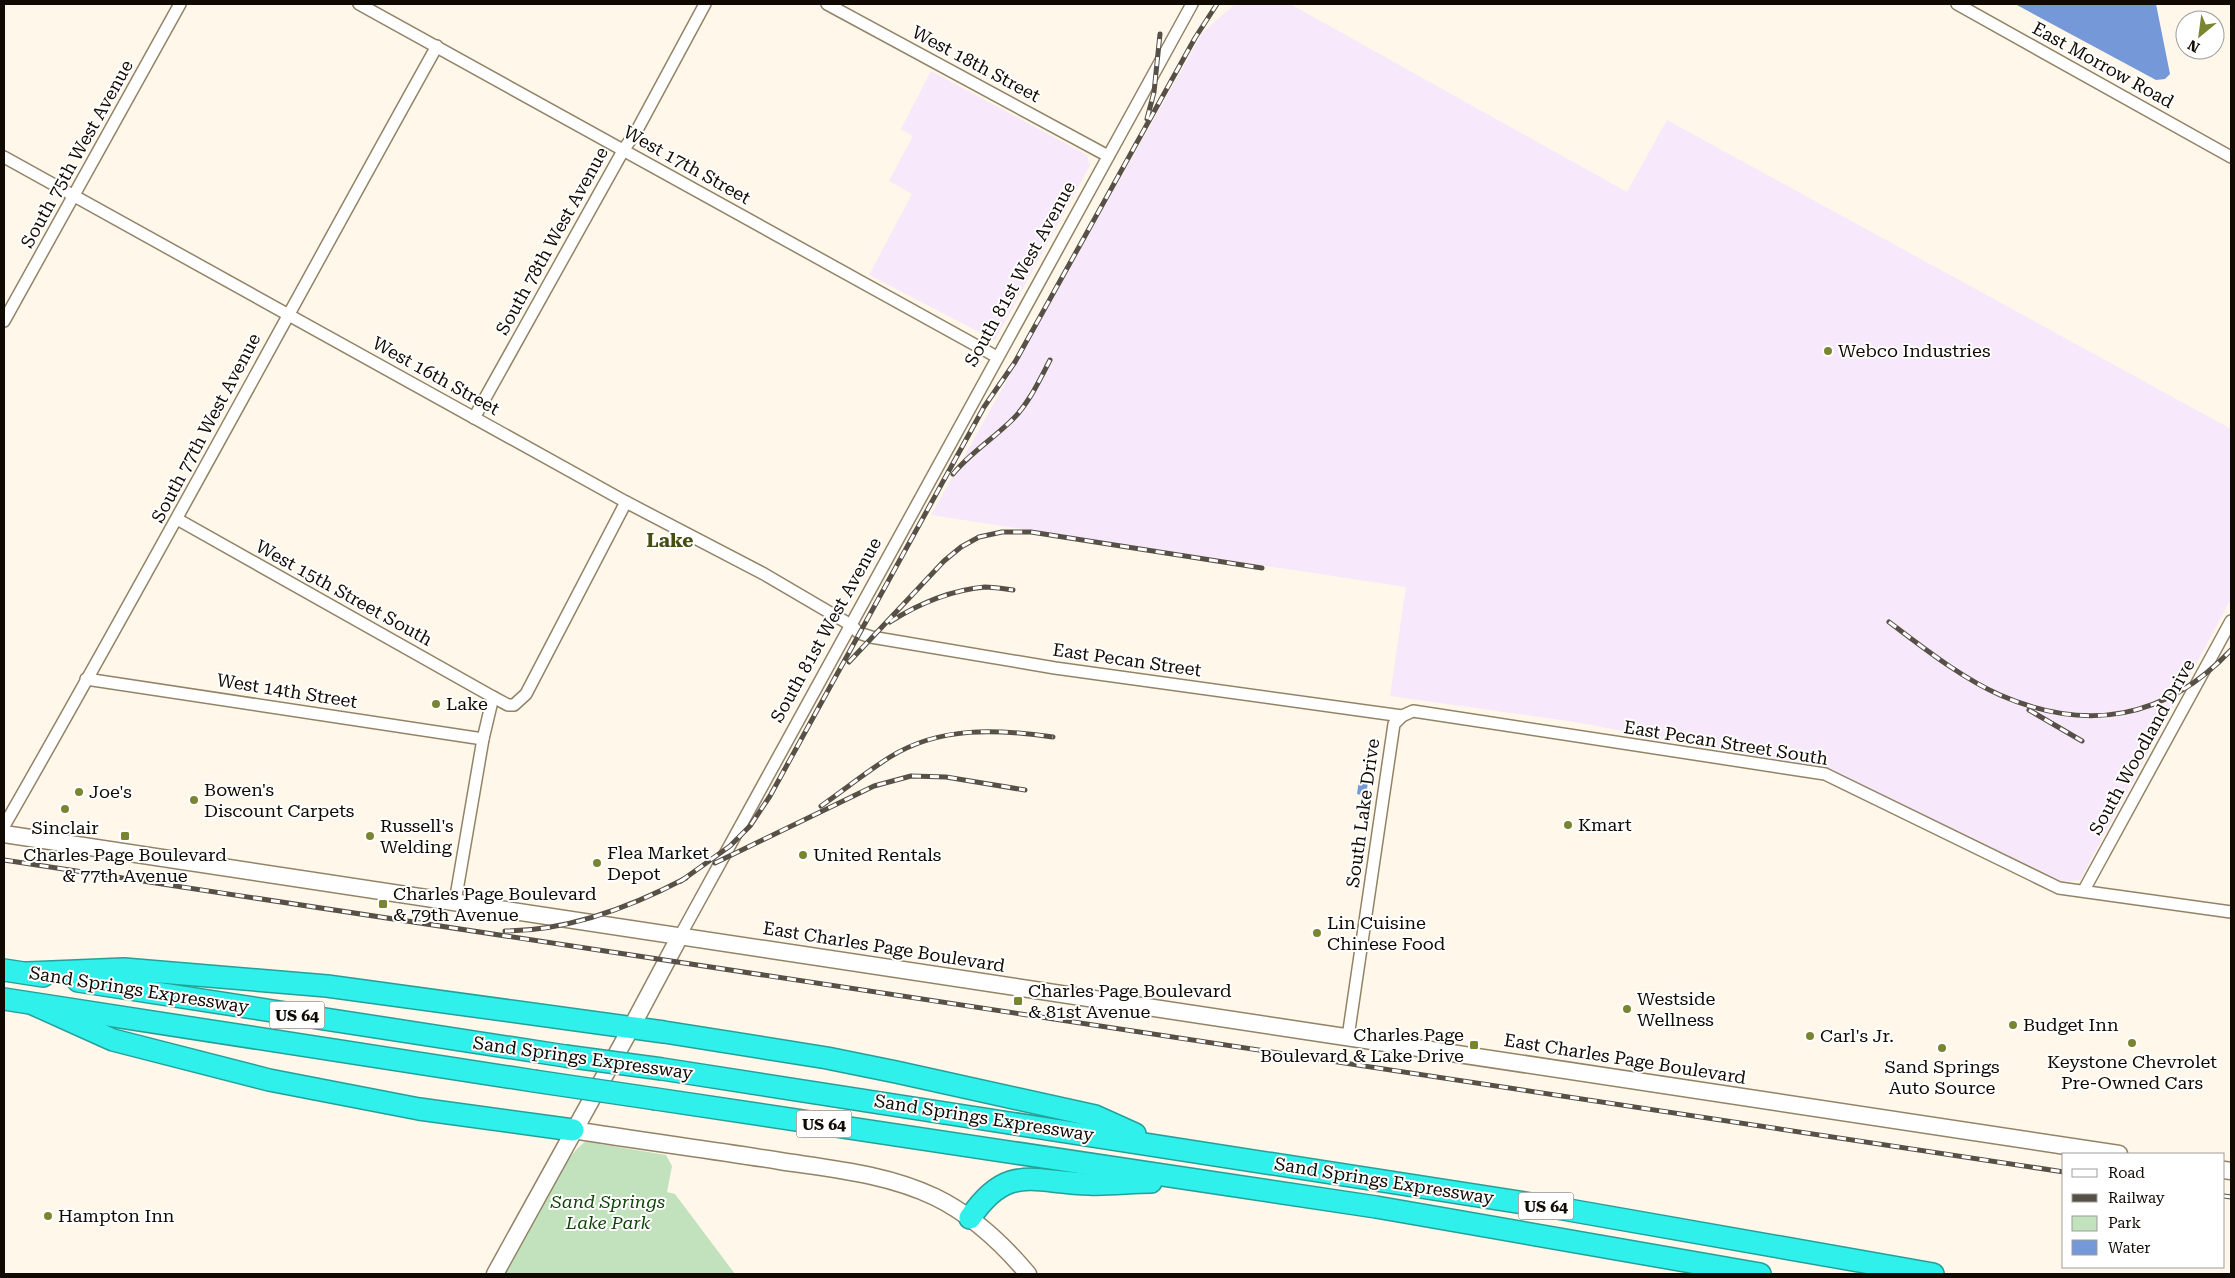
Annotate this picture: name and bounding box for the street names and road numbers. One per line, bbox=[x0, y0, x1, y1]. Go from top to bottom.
street label: East Morrow Road bbox=[2029, 17, 2178, 112]
street label: West 18th Street bbox=[909, 21, 1044, 106]
street label: South 75th West Avenue bbox=[16, 56, 137, 251]
street label: West 17th Street bbox=[620, 121, 755, 208]
street label: South 78th West Avenue bbox=[491, 143, 612, 338]
street label: South 81st West Avenue bbox=[960, 177, 1079, 370]
street label: South 77th West Avenue bbox=[147, 329, 265, 526]
street label: West 16th Street bbox=[369, 332, 504, 419]
street label: South 81st West Avenue bbox=[766, 533, 885, 726]
street label: West 15th Street South bbox=[252, 535, 436, 650]
street label: East Pecan Street bbox=[1051, 639, 1203, 680]
street label: South Woodland Drive bbox=[2084, 655, 2199, 838]
street label: West 14th Street bbox=[215, 669, 359, 712]
street label: East Pecan Street South bbox=[1622, 716, 1830, 769]
street label: South Lake Drive bbox=[1342, 737, 1383, 889]
street label: East Charles Page Boulevard bbox=[762, 917, 1007, 976]
street label: Sand Springs Expressway bbox=[28, 962, 251, 1017]
road number: US 64 bbox=[270, 1002, 324, 1028]
street label: East Charles Page Boulevard bbox=[1503, 1029, 1748, 1088]
street label: Sand Springs Expressway bbox=[472, 1032, 695, 1083]
street label: Sand Springs Expressway bbox=[873, 1090, 1096, 1145]
road number: US 64 bbox=[796, 1110, 852, 1138]
street label: Sand Springs Expressway bbox=[1273, 1153, 1496, 1208]
road number: US 64 bbox=[1518, 1192, 1574, 1220]

